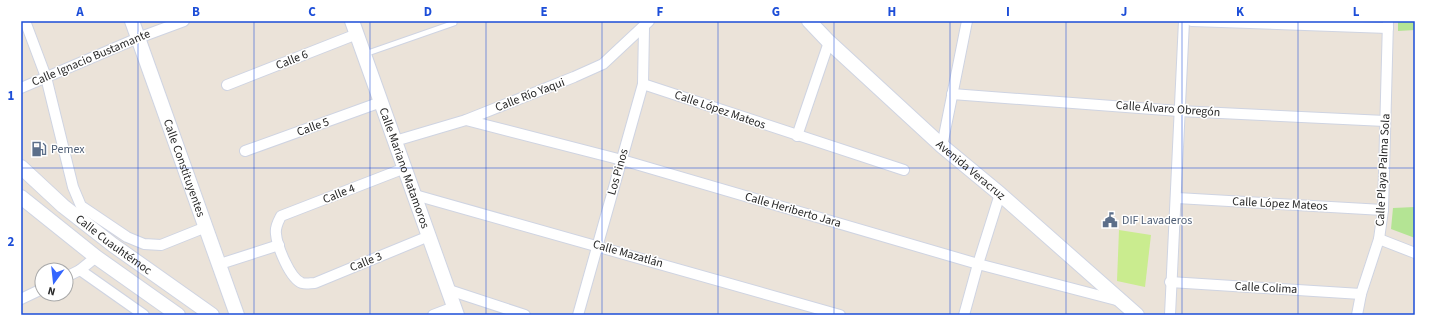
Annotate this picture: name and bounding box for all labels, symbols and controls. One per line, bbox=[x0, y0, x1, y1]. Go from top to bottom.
text: A bbox=[75, 3, 84, 21]
text: B bbox=[192, 3, 200, 21]
text: C bbox=[308, 3, 316, 21]
text: D bbox=[424, 3, 432, 21]
text: E bbox=[540, 3, 548, 21]
text: F bbox=[657, 3, 664, 21]
text: G bbox=[772, 3, 780, 21]
text: H bbox=[888, 3, 896, 21]
text: I bbox=[1006, 3, 1010, 21]
text: J bbox=[1121, 3, 1127, 21]
text: K bbox=[1236, 3, 1245, 21]
text: L bbox=[1353, 3, 1360, 21]
street label: Calle Ignacio Bustamante bbox=[29, 25, 153, 91]
street label: Calle 6 bbox=[273, 46, 311, 74]
street label: Calle Río Yaqui bbox=[493, 74, 567, 116]
street label: Calle López Mateos bbox=[672, 86, 768, 134]
text: 1 bbox=[8, 87, 15, 105]
street label: Calle Álvaro Obregón bbox=[1115, 97, 1221, 121]
street label: Calle Mariano Matamoros bbox=[375, 105, 434, 231]
street label: Calle 5 bbox=[294, 113, 332, 141]
street label: Calle Playa Palma Sola bbox=[1372, 113, 1394, 227]
street label: Calle Constituyentes bbox=[159, 117, 210, 219]
street label: Avenida Veracruz bbox=[932, 136, 1009, 204]
fuel station icon: Pemex bbox=[30, 140, 48, 158]
place label: Pemex bbox=[51, 141, 85, 158]
street label: Los Pinos bbox=[603, 147, 633, 197]
street label: Calle 4 bbox=[320, 180, 358, 208]
street label: Calle Heriberto Jara bbox=[743, 188, 843, 232]
street label: Calle López Mateos bbox=[1232, 193, 1328, 215]
street label: Calle Cuauhtémoc bbox=[72, 210, 156, 279]
public building icon: DIF Lavaderos bbox=[1101, 211, 1119, 229]
place label: DIF Lavaderos bbox=[1122, 212, 1192, 229]
text: 2 bbox=[8, 233, 15, 251]
street label: Calle Mazatlán bbox=[591, 236, 665, 272]
street label: Calle 3 bbox=[347, 248, 385, 276]
north arrow bbox=[34, 262, 74, 302]
street label: Calle Colima bbox=[1234, 278, 1298, 298]
text: N bbox=[46, 283, 57, 299]

